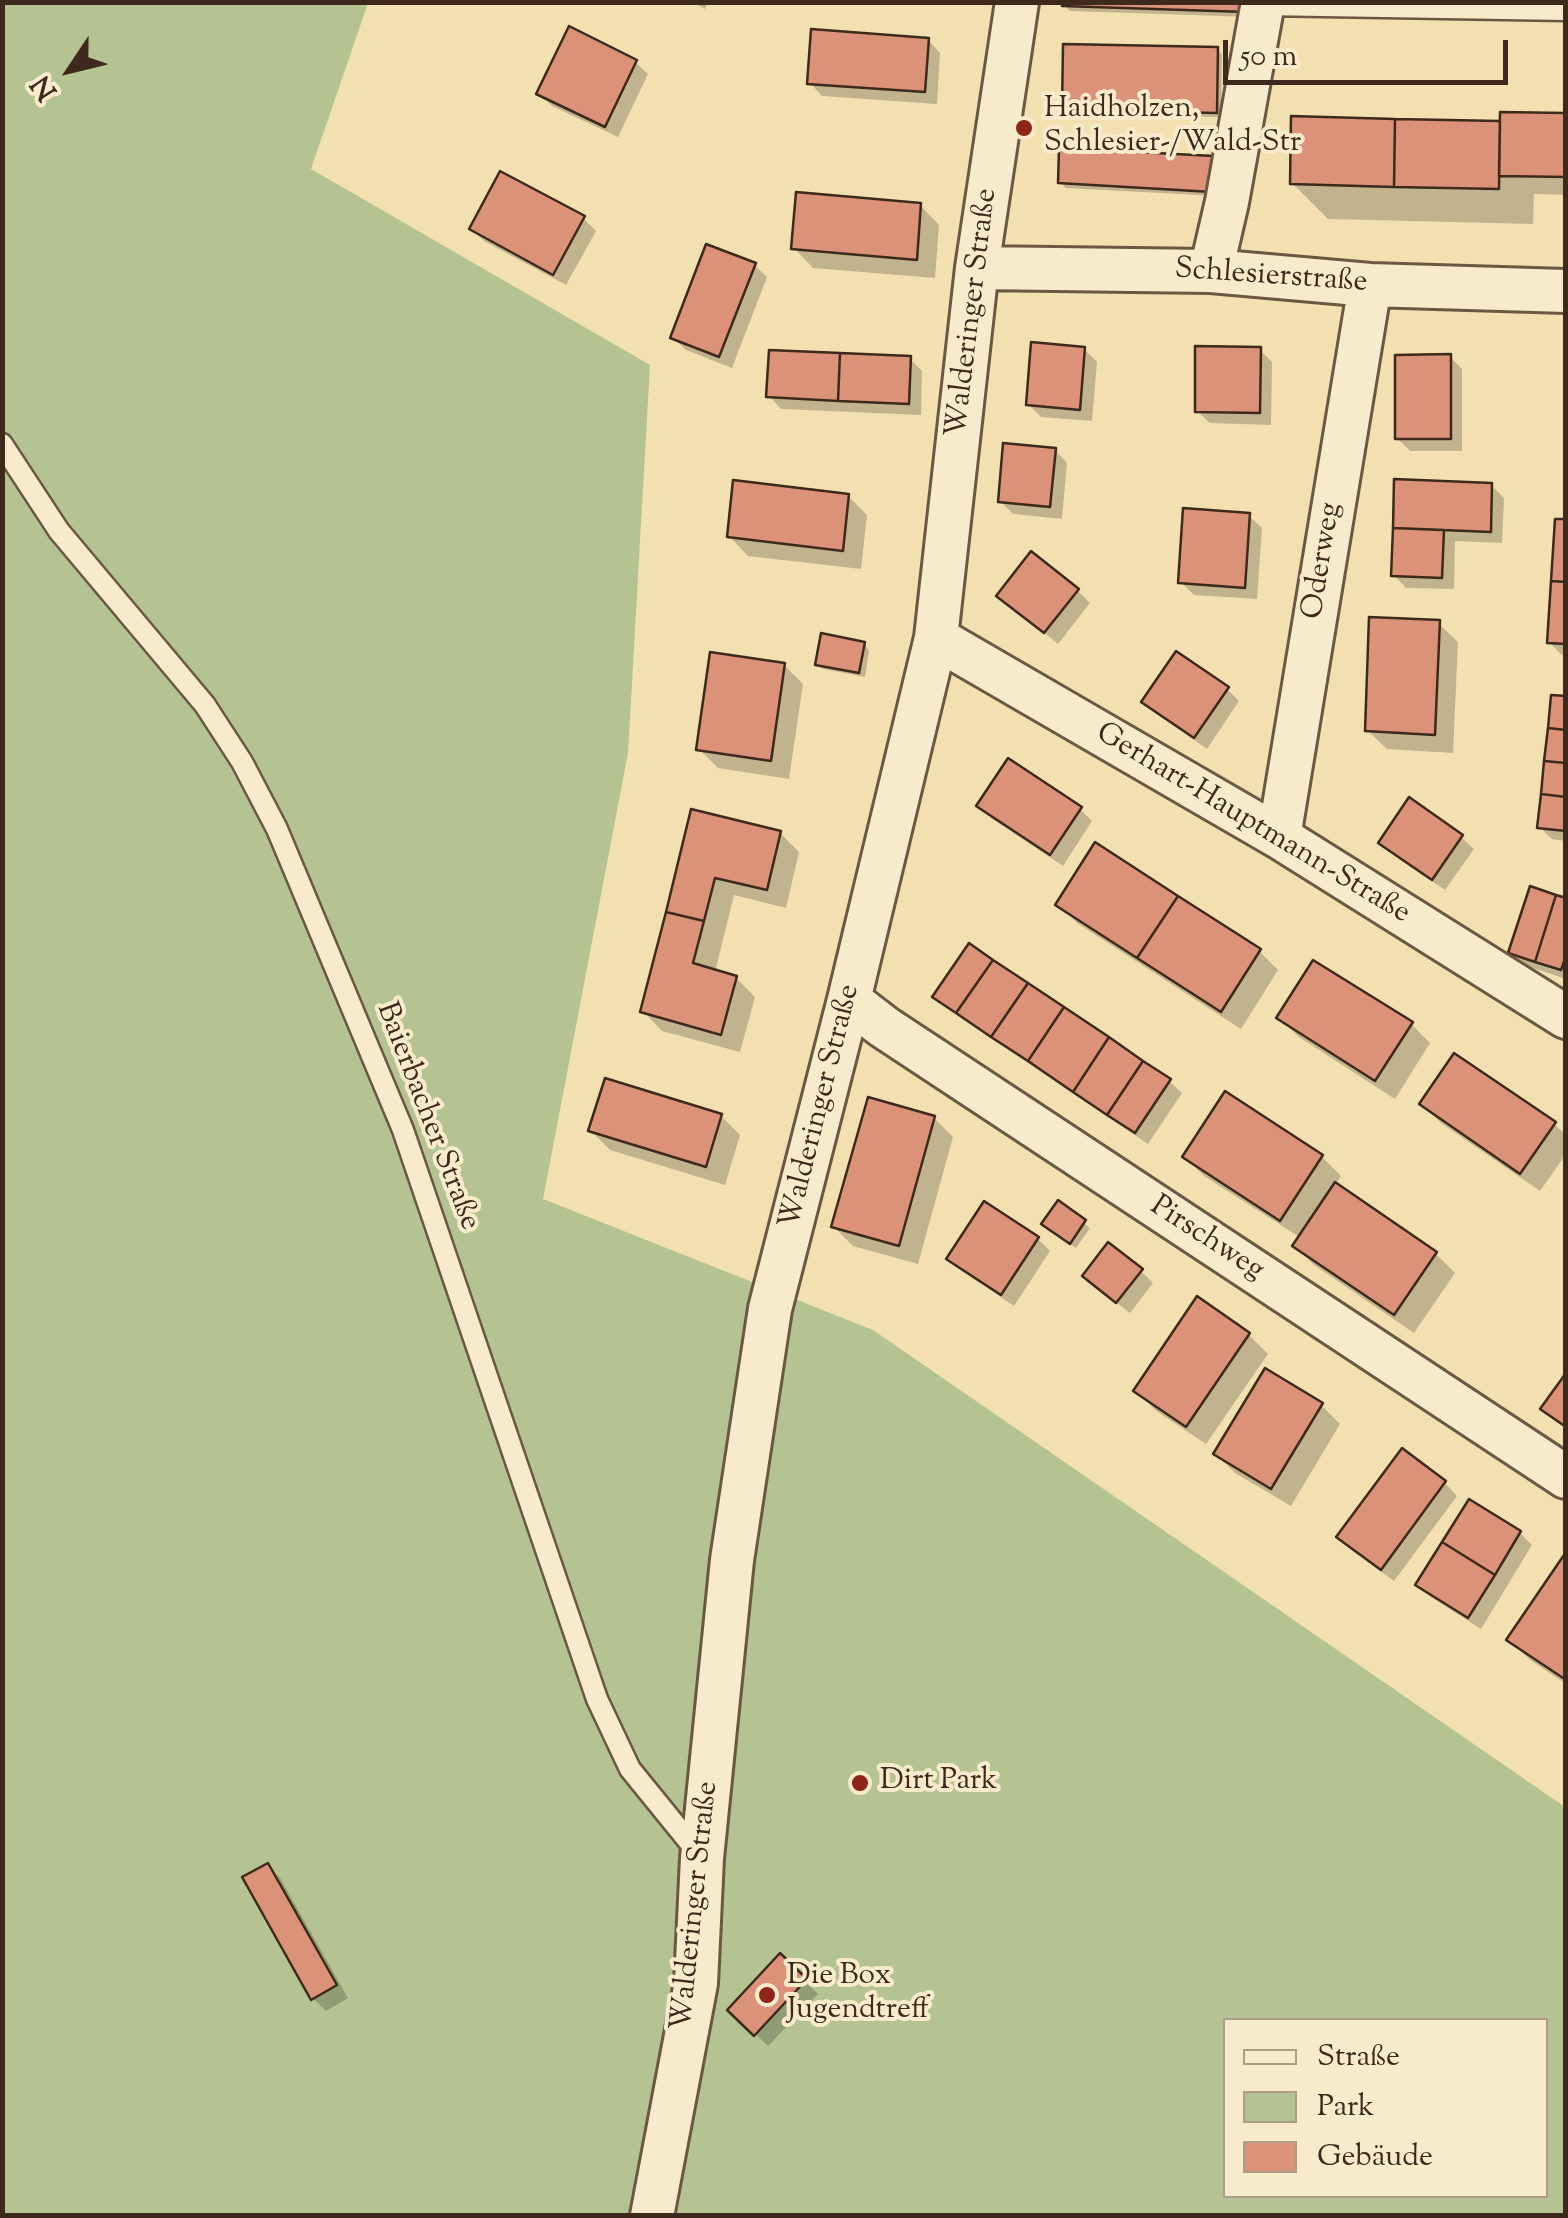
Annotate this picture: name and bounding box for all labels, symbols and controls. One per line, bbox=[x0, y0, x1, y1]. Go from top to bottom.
north arrow bbox=[20, 20, 120, 120]
scale bar bbox=[1228, 20, 1513, 82]
text: 50 m bbox=[1240, 36, 1297, 79]
text: N bbox=[23, 67, 68, 108]
place label: Haidholzen, Schlesier-/Wald-Str bbox=[1044, 93, 1301, 164]
marker: Haidholzen, Schlesier-/Wald-Str bbox=[1013, 117, 1035, 139]
street label: Walderinger Straße bbox=[941, 187, 1007, 439]
street label: Schlesierstraße bbox=[1173, 253, 1369, 303]
street label: Oderweg bbox=[1297, 500, 1351, 622]
street label: Gerhart-Hauptmann-Straße bbox=[1088, 717, 1416, 933]
street label: Walderinger Straße bbox=[774, 981, 870, 1233]
street label: Baierbacher Straße bbox=[366, 998, 486, 1236]
street label: Pirschweg bbox=[1142, 1190, 1270, 1290]
place label: Dirt Park bbox=[880, 1765, 997, 1801]
marker: Dirt Park bbox=[849, 1772, 871, 1794]
street label: Walderinger Straße bbox=[666, 1780, 728, 2032]
place label: Die Box Jugendtreff bbox=[787, 1960, 929, 2030]
marker: Die Box Jugendtreff bbox=[756, 1984, 778, 2006]
legend bbox=[1223, 2018, 1548, 2198]
text: Straße bbox=[1317, 2036, 1400, 2079]
text: Park bbox=[1317, 2086, 1374, 2129]
text: Gebäude bbox=[1317, 2136, 1433, 2179]

